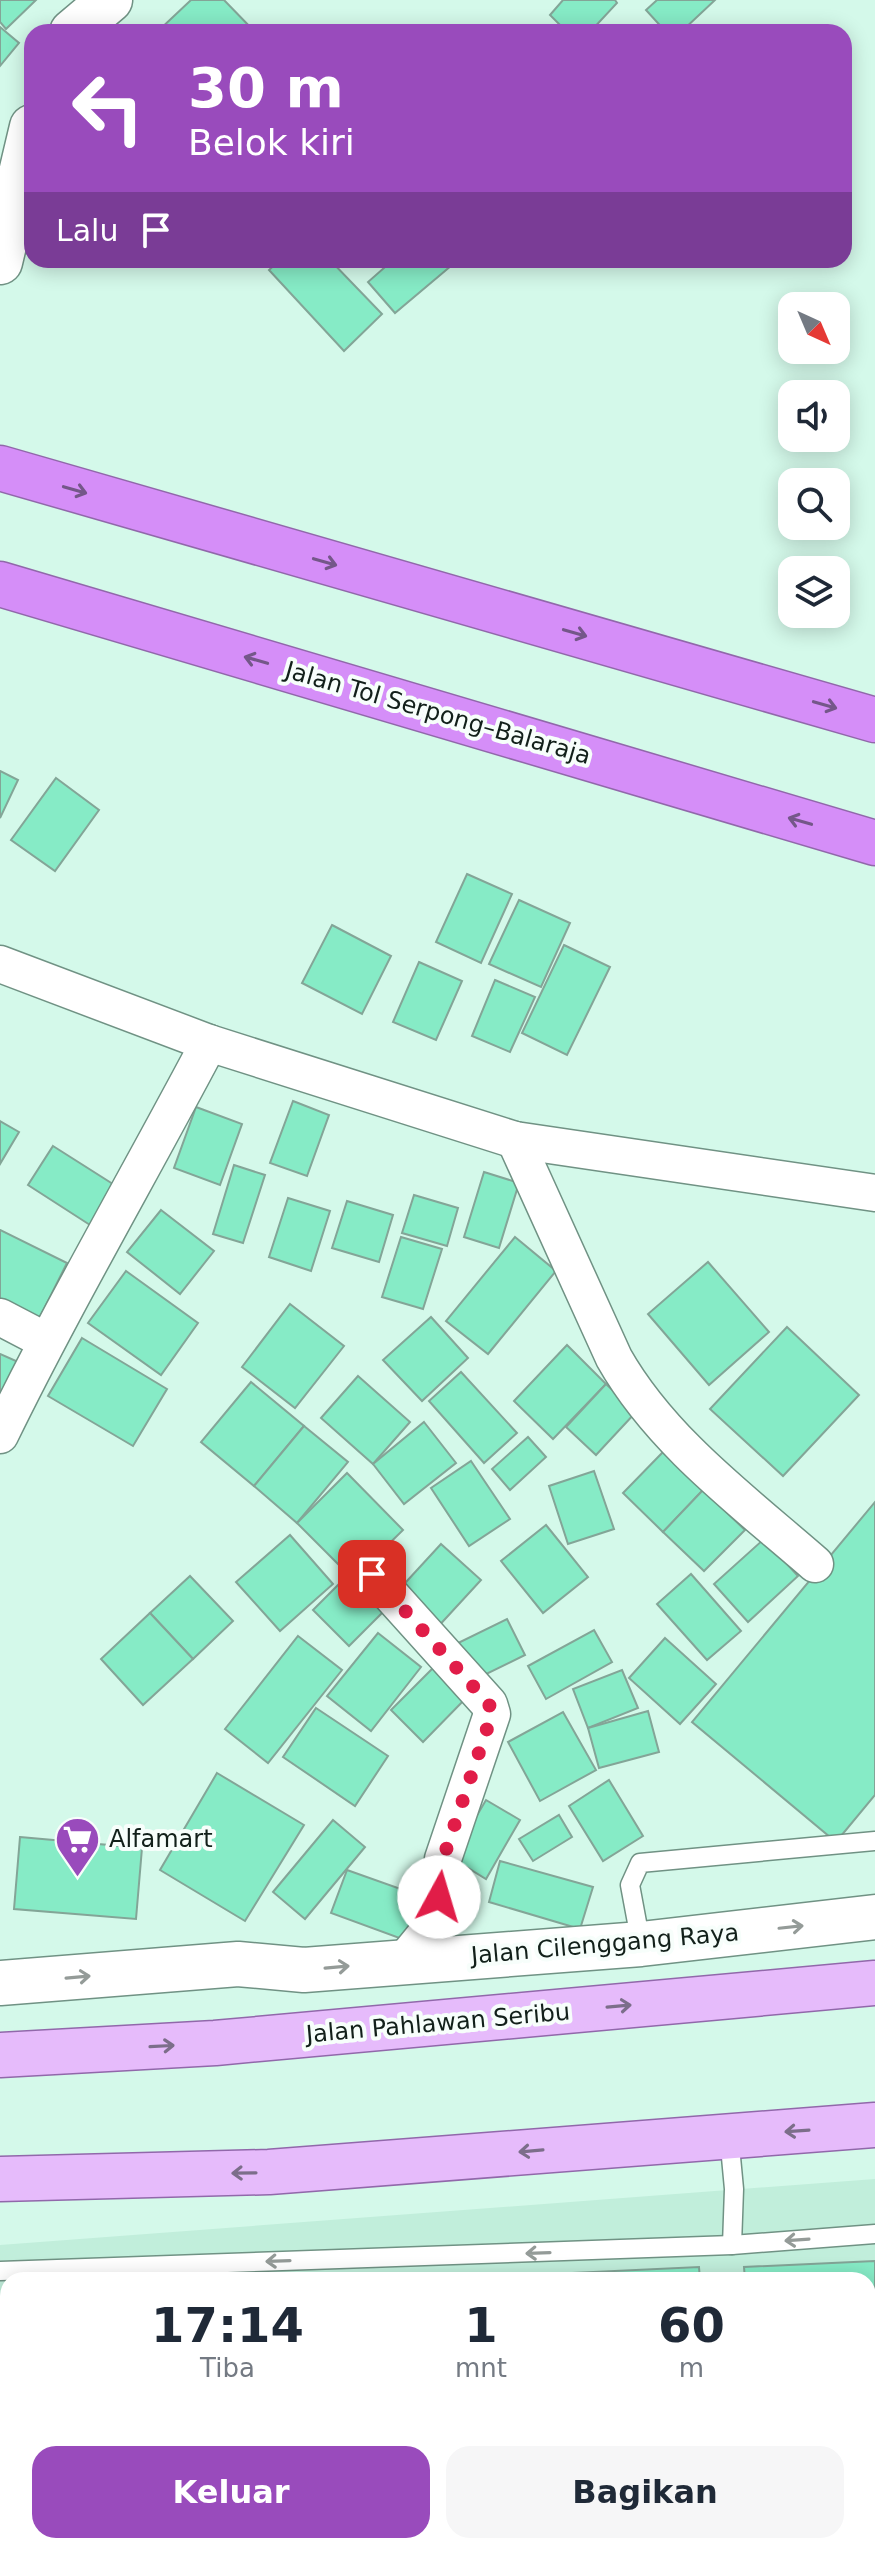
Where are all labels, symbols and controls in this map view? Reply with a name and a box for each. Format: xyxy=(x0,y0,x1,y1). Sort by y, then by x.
text: 30 m xyxy=(188,55,344,120)
icon: left xyxy=(56,56,160,160)
text: Belok kiri xyxy=(188,122,355,163)
icon: arrive xyxy=(134,208,178,252)
text: Lalu xyxy=(56,213,118,248)
north arrow xyxy=(778,292,850,364)
map controls xyxy=(778,292,850,628)
button: sound xyxy=(778,380,850,452)
button: search xyxy=(778,468,850,540)
one-way arrow xyxy=(62,484,87,498)
one-way arrow xyxy=(311,555,337,570)
button: layers xyxy=(778,556,850,628)
one-way arrow xyxy=(561,627,587,642)
one-way arrow xyxy=(243,652,269,667)
street label: Jalan Tol Serpong–Balaraja xyxy=(280,655,594,770)
one-way arrow xyxy=(811,699,837,714)
one-way arrow xyxy=(788,813,814,828)
pin xyxy=(338,1540,406,1608)
icon: arrive xyxy=(350,1552,394,1596)
supermarket icon: Alfamart xyxy=(54,1815,102,1878)
place label: Alfamart xyxy=(109,1825,213,1853)
position arrow xyxy=(397,1855,481,1939)
street label: Jalan Cilenggang Raya xyxy=(468,1918,740,1970)
one-way arrow xyxy=(777,1919,804,1934)
one-way arrow xyxy=(323,1960,350,1975)
one-way arrow xyxy=(64,1969,91,1984)
street label: Jalan Pahlawan Seribu xyxy=(303,1998,571,2049)
one-way arrow xyxy=(605,1998,632,2013)
one-way arrow xyxy=(148,2038,175,2053)
one-way arrow xyxy=(784,2124,811,2139)
one-way arrow xyxy=(518,2144,545,2159)
one-way arrow xyxy=(231,2165,258,2180)
one-way arrow xyxy=(784,2233,811,2248)
one-way arrow xyxy=(525,2245,552,2260)
one-way arrow xyxy=(265,2254,292,2269)
text: 17:14 xyxy=(151,2297,304,2353)
text: 1 xyxy=(464,2297,498,2353)
text: 60 xyxy=(658,2297,725,2353)
text: Tiba xyxy=(200,2353,255,2383)
text: mnt xyxy=(455,2353,507,2383)
text: m xyxy=(679,2353,704,2383)
button: Keluar xyxy=(32,2446,430,2538)
button: Bagikan xyxy=(446,2446,844,2538)

